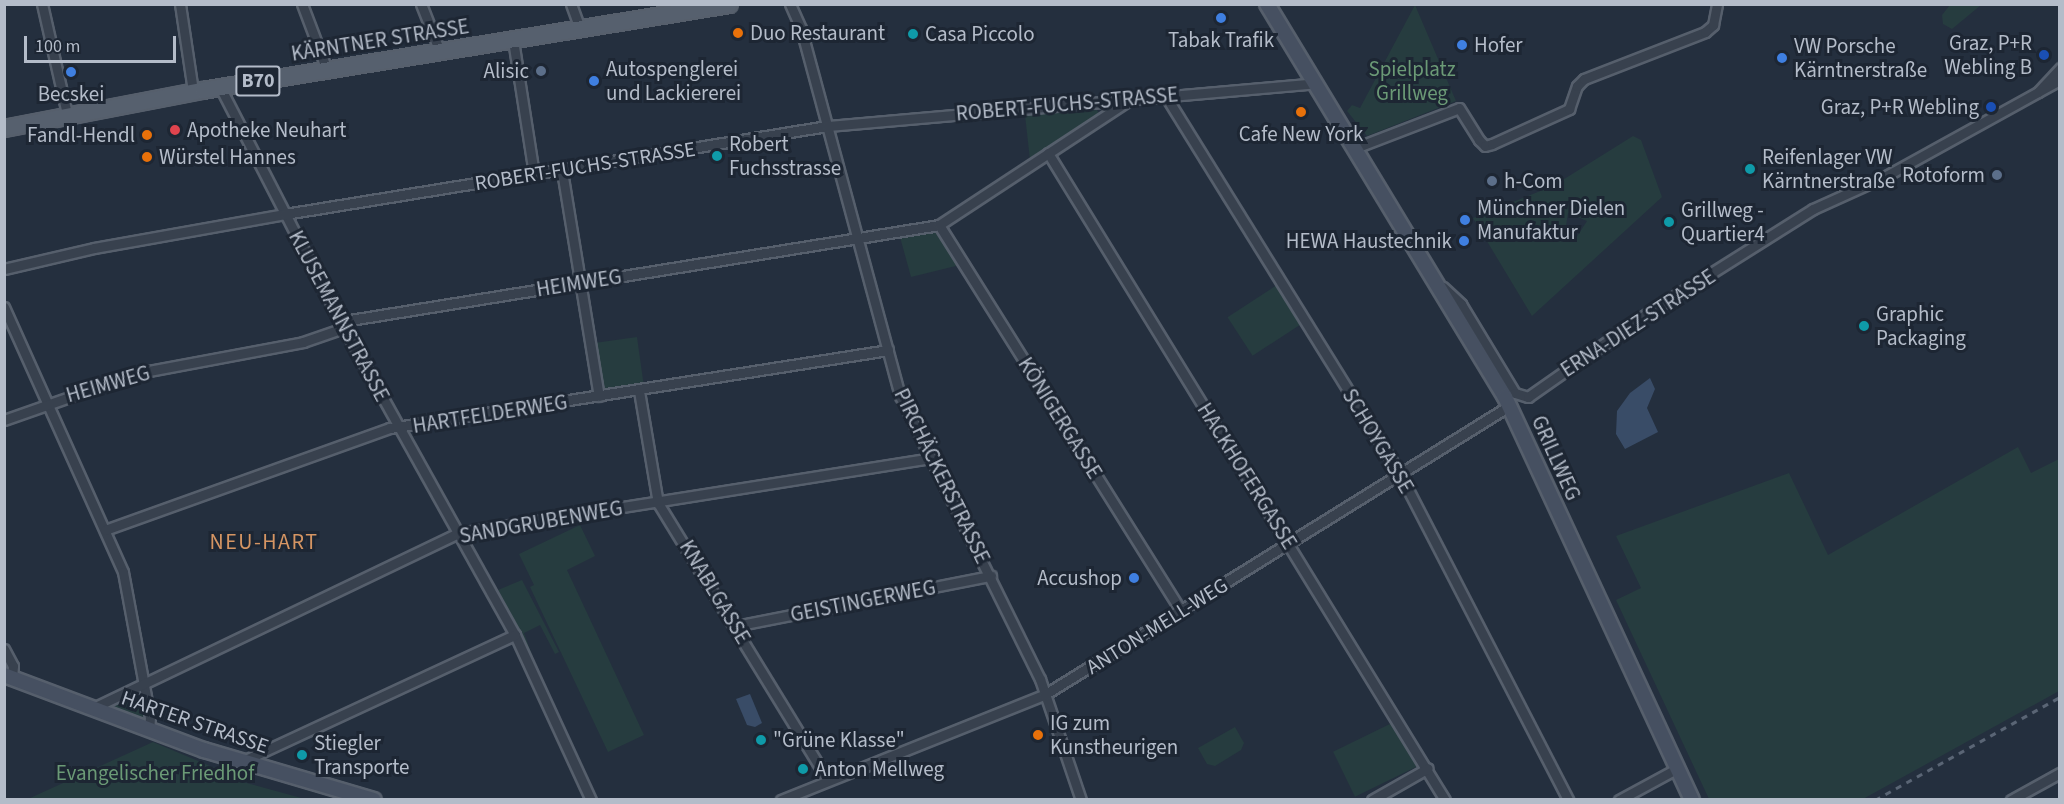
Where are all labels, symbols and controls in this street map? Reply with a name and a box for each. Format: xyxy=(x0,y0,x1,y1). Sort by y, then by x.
marker: Tabak Trafik xyxy=(1214,11,1228,25)
street label: KÄRNTNER STRASSE xyxy=(289,14,471,66)
place label: Duo Restaurant xyxy=(750,20,885,46)
place label: Casa Piccolo xyxy=(925,21,1035,47)
scale bar xyxy=(27,24,178,62)
marker: Duo Restaurant xyxy=(731,26,745,40)
marker: Casa Piccolo xyxy=(906,27,920,41)
place label: Tabak Trafik xyxy=(1168,27,1274,53)
place label: Graz, P+R Webling B xyxy=(1944,30,2032,80)
place label: Hofer xyxy=(1474,32,1523,58)
place label: VW Porsche Kärntnerstraße xyxy=(1794,33,1927,83)
text: 100 m xyxy=(35,34,80,59)
marker: Hofer xyxy=(1455,38,1469,52)
marker: Graz, P+R Webling B xyxy=(2037,48,2051,62)
marker: VW Porsche Kärntnerstraße xyxy=(1775,51,1789,65)
place label: Autospenglerei und Lackiererei xyxy=(606,56,741,106)
park label: Spielplatz Grillweg xyxy=(1368,56,1456,106)
place label: Alisic xyxy=(484,58,529,84)
road number: B70 xyxy=(234,64,282,98)
marker: Alisic xyxy=(534,64,548,78)
marker: Becskei xyxy=(64,65,78,79)
marker: Autospenglerei und Lackiererei xyxy=(587,74,601,88)
place label: Becskei xyxy=(38,81,104,107)
street label: ROBERT-FUCHS-STRASSE xyxy=(955,82,1179,126)
place label: Graz, P+R Webling xyxy=(1821,94,1979,120)
marker: Graz, P+R Webling xyxy=(1984,100,1998,114)
marker: Cafe New York xyxy=(1294,105,1308,119)
place label: Apotheke Neuhart xyxy=(187,117,346,143)
place label: Cafe New York xyxy=(1239,121,1363,147)
place label: Fandl-Hendl xyxy=(27,122,135,148)
marker: Apotheke Neuhart xyxy=(168,123,182,137)
marker: Fandl-Hendl xyxy=(140,128,154,142)
place label: Robert Fuchsstrasse xyxy=(729,131,841,181)
street label: ROBERT-FUCHS-STRASSE xyxy=(473,136,697,196)
place label: Würstel Hannes xyxy=(159,144,296,170)
place label: Reifenlager VW Kärntnerstraße xyxy=(1762,144,1895,194)
marker: Robert Fuchsstrasse xyxy=(710,149,724,163)
marker: Würstel Hannes xyxy=(140,150,154,164)
marker: Reifenlager VW Kärntnerstraße xyxy=(1743,162,1757,176)
place label: Rotoform xyxy=(1902,162,1985,188)
place label: h-Com xyxy=(1504,168,1563,194)
marker: Rotoform xyxy=(1990,168,2004,182)
marker: h-Com xyxy=(1485,174,1499,188)
place label: Münchner Dielen Manufaktur xyxy=(1477,195,1625,245)
place label: Grillweg - Quartier4 xyxy=(1681,197,1765,247)
marker: Münchner Dielen Manufaktur xyxy=(1458,213,1472,227)
marker: Grillweg - Quartier4 xyxy=(1662,215,1676,229)
street label: KLUSEMANNSTRASSE xyxy=(283,226,395,406)
place label: HEWA Haustechnik xyxy=(1286,228,1452,254)
marker: HEWA Haustechnik xyxy=(1457,234,1471,248)
street label: HEIMWEG xyxy=(535,264,623,302)
street label: ERNA-DIEZ-STRASSE xyxy=(1556,264,1720,382)
place label: Graphic Packaging xyxy=(1876,301,1966,351)
marker: Graphic Packaging xyxy=(1857,319,1871,333)
street label: KÖNIGERGASSE xyxy=(1013,353,1107,483)
street label: HEIMWEG xyxy=(63,360,153,408)
street label: PIRCHÄCKERSTRASSE xyxy=(889,384,995,568)
street label: SCHOYGASSE xyxy=(1337,384,1419,498)
street label: HARTFELDERWEG xyxy=(411,389,569,439)
street label: HACKHOFERGASSE xyxy=(1192,398,1302,554)
street label: GRILLWEG xyxy=(1526,412,1586,504)
street label: SANDGRUBENWEG xyxy=(458,495,624,549)
district label: NEU-HART xyxy=(209,530,319,556)
street label: KNABLGASSE xyxy=(674,536,756,648)
place label: Accushop xyxy=(1037,565,1122,591)
marker: Accushop xyxy=(1127,571,1141,585)
street label: ANTON-MELL-WEG xyxy=(1082,572,1232,680)
street label: GEISTINGERWEG xyxy=(788,575,938,627)
street label: HARTER STRASSE xyxy=(118,685,272,759)
place label: IG zum Kunstheurigen xyxy=(1050,710,1178,760)
place label: "Grüne Klasse" xyxy=(773,727,905,753)
marker: IG zum Kunstheurigen xyxy=(1031,728,1045,742)
place label: Stiegler Transporte xyxy=(314,730,409,780)
marker: "Grüne Klasse" xyxy=(754,733,768,747)
marker: Stiegler Transporte xyxy=(295,748,309,762)
place label: Anton Mellweg xyxy=(815,756,944,782)
park label: Evangelischer Friedhof xyxy=(56,760,254,786)
marker: Anton Mellweg xyxy=(796,762,810,776)

